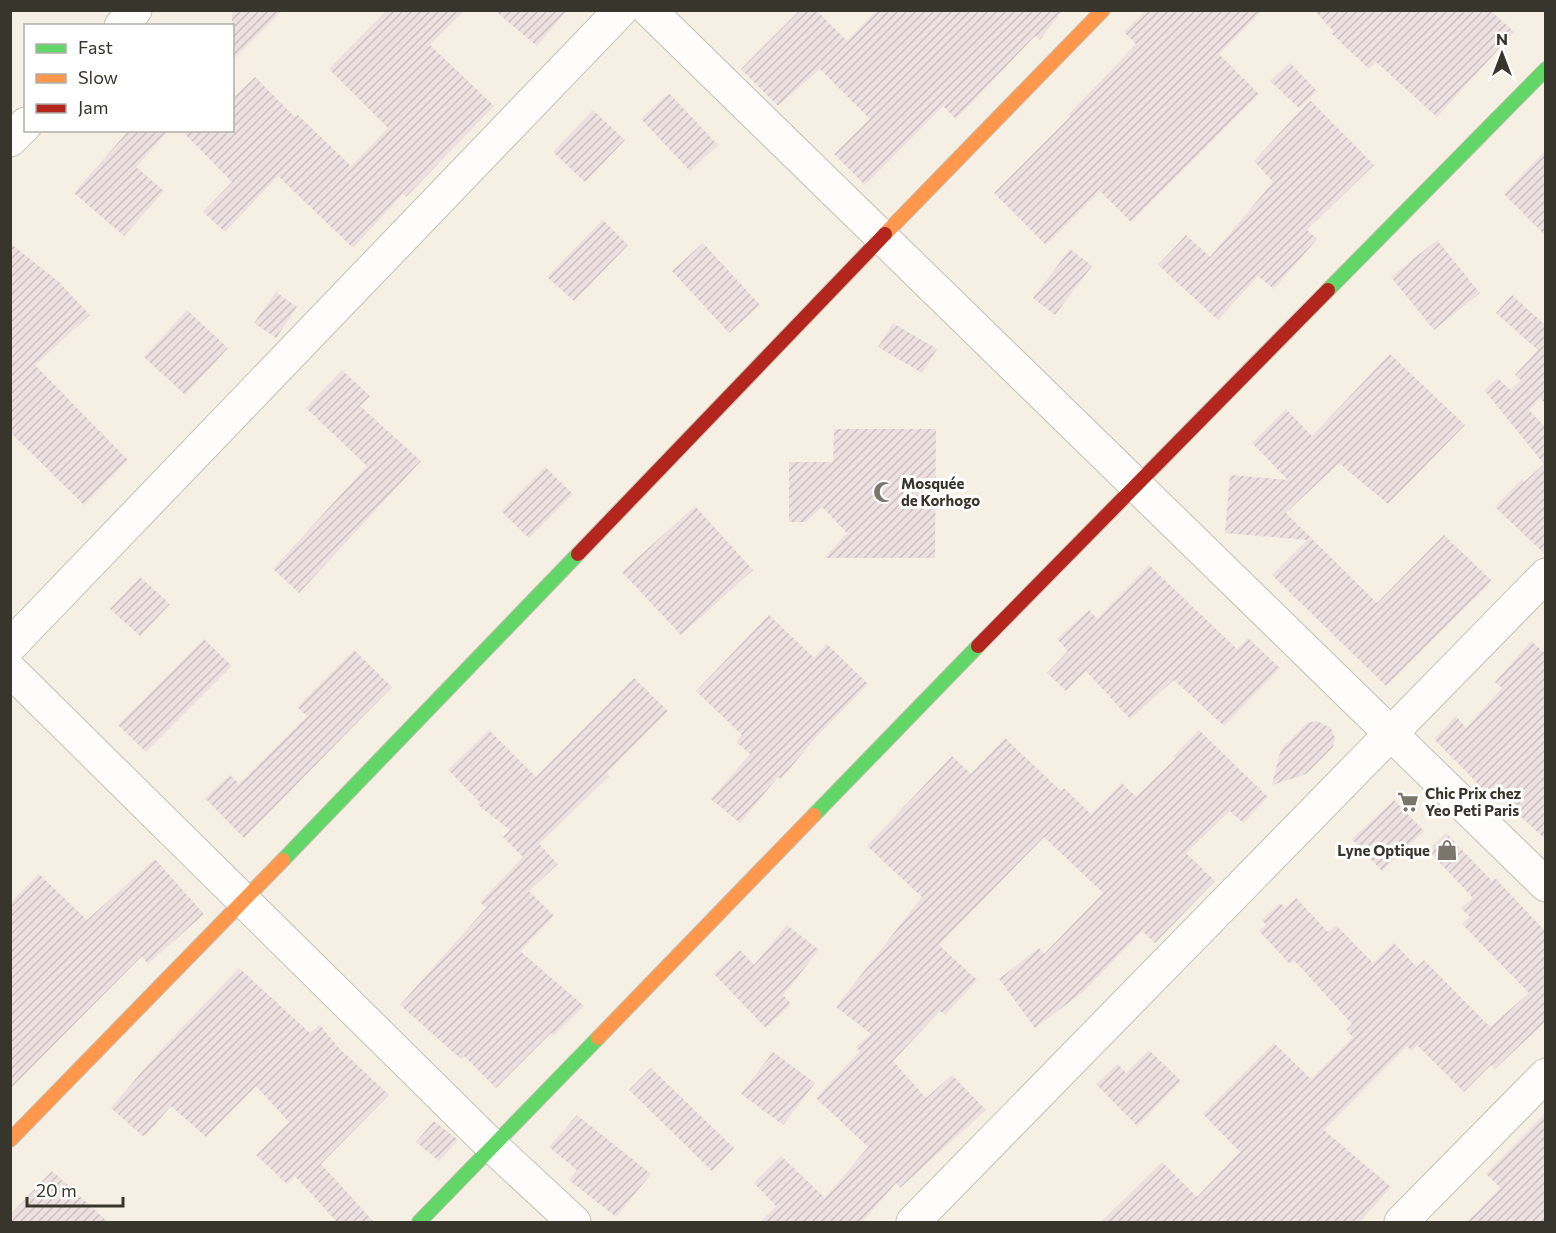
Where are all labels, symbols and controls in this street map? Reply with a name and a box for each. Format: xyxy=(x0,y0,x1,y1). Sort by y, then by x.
legend xyxy=(24,24,234,132)
north arrow xyxy=(1472,24,1532,84)
text: N xyxy=(1496,29,1508,48)
text: Fast xyxy=(78,36,113,58)
text: Slow xyxy=(78,66,118,88)
text: Jam xyxy=(78,96,108,118)
place label: Mosquée de Korhogo xyxy=(901,474,980,509)
mosque icon: Mosquée de Korhogo xyxy=(872,480,896,504)
place label: Chic Prix chez Yeo Peti Paris xyxy=(1425,784,1522,819)
supermarket icon: Chic Prix chez Yeo Peti Paris xyxy=(1396,790,1420,814)
shop icon: Lyne Optique xyxy=(1435,838,1459,862)
place label: Lyne Optique xyxy=(1337,841,1430,859)
scale bar xyxy=(27,1170,123,1208)
text: 20 m xyxy=(36,1179,77,1201)

